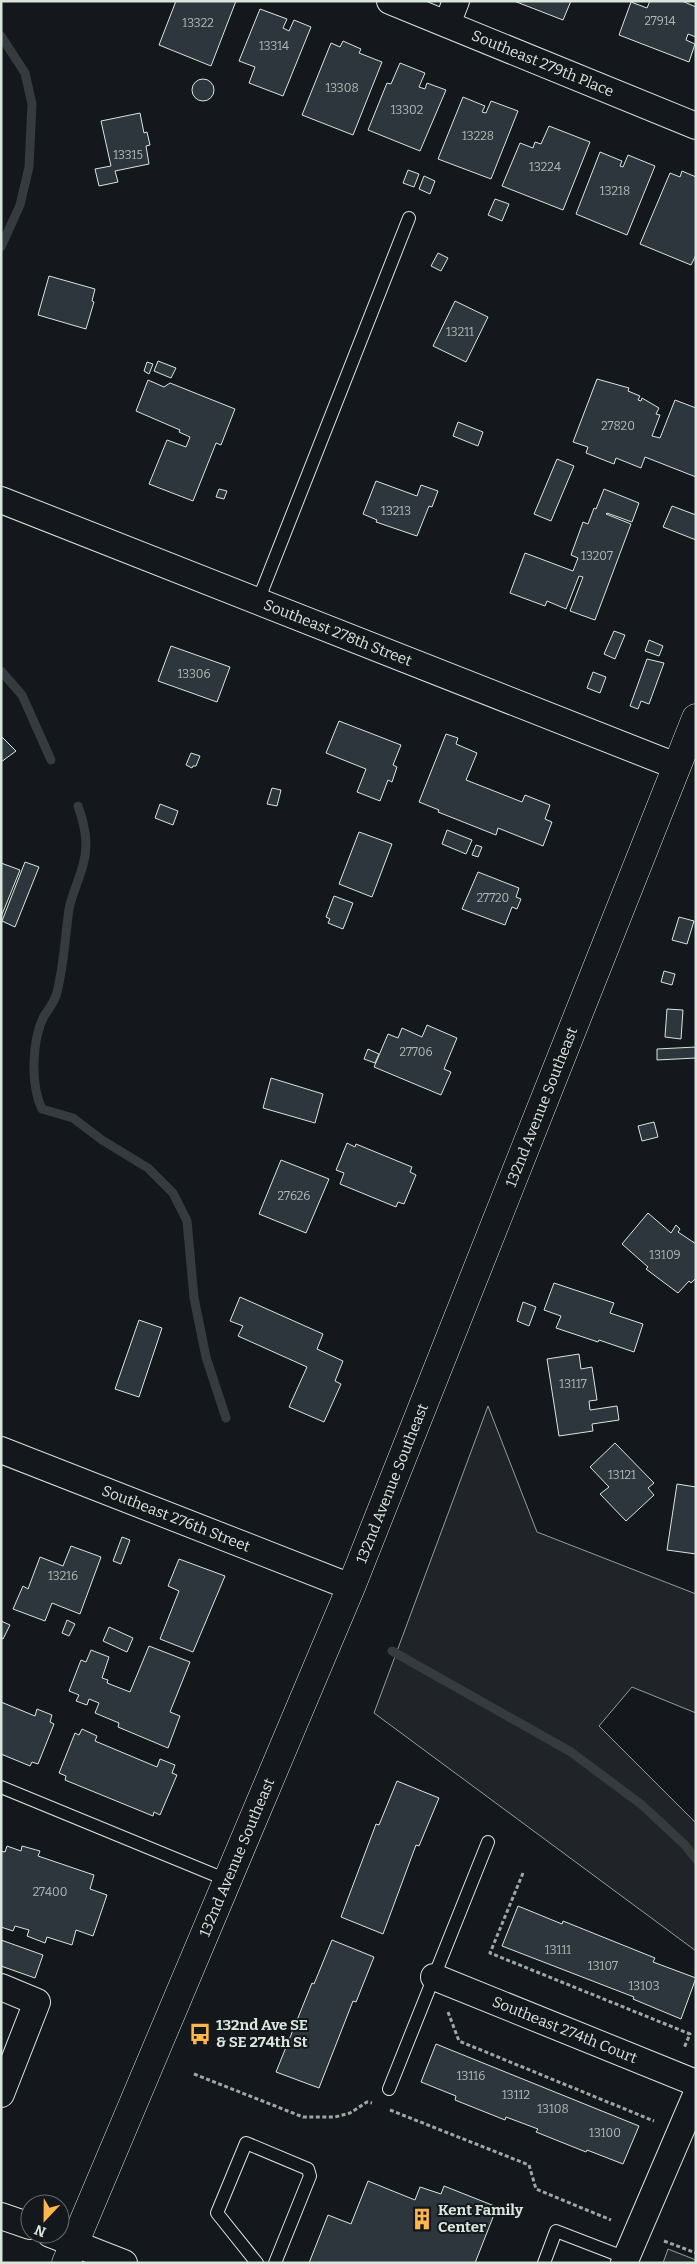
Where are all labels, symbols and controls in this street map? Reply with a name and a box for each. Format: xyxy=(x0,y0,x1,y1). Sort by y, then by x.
house number: 27914 xyxy=(644,14,676,28)
house number: 13322 xyxy=(182,16,214,30)
street label: Southeast 279th Place xyxy=(469,26,616,100)
house number: 13314 xyxy=(259,39,289,53)
house number: 13308 xyxy=(325,81,359,95)
house number: 13302 xyxy=(391,103,423,117)
house number: 13228 xyxy=(462,129,494,143)
house number: 13315 xyxy=(113,148,143,162)
house number: 13224 xyxy=(529,160,561,174)
house number: 13218 xyxy=(600,184,630,198)
house number: 13211 xyxy=(446,325,474,339)
house number: 27820 xyxy=(601,419,635,433)
house number: 13213 xyxy=(381,504,411,518)
house number: 13207 xyxy=(581,549,613,563)
street label: Southeast 278th Street xyxy=(261,595,415,670)
house number: 13306 xyxy=(177,667,211,681)
house number: 27720 xyxy=(477,891,509,905)
street label: 132nd Avenue Southeast xyxy=(502,1024,582,1190)
house number: 27706 xyxy=(399,1045,433,1059)
house number: 27626 xyxy=(278,1189,310,1203)
house number: 13109 xyxy=(649,1248,681,1262)
house number: 13117 xyxy=(559,1377,587,1391)
street label: 132nd Avenue Southeast xyxy=(352,1400,432,1566)
house number: 13121 xyxy=(608,1468,636,1482)
street label: Southeast 276th Street xyxy=(99,1481,253,1556)
house number: 13216 xyxy=(48,1569,78,1583)
street label: 132nd Avenue Southeast xyxy=(196,1775,279,1940)
house number: 27400 xyxy=(33,1885,67,1899)
house number: 13111 xyxy=(545,1943,571,1957)
house number: 13107 xyxy=(588,1959,618,1973)
house number: 13103 xyxy=(628,1979,660,1993)
street label: Southeast 274th Court xyxy=(490,1993,640,2067)
place label: 132nd Ave SE & SE 274th St xyxy=(216,2016,308,2051)
bus stop icon: 132nd Ave SE & SE 274th St xyxy=(187,2021,213,2047)
house number: 13116 xyxy=(457,2069,485,2083)
house number: 13112 xyxy=(502,2088,530,2102)
house number: 13108 xyxy=(537,2102,569,2116)
house number: 13100 xyxy=(589,2126,621,2140)
north arrow xyxy=(20,2194,70,2244)
place label: Kent Family Center xyxy=(438,2201,524,2236)
building icon: Kent Family Center xyxy=(409,2206,435,2232)
text: N xyxy=(32,2221,49,2240)

